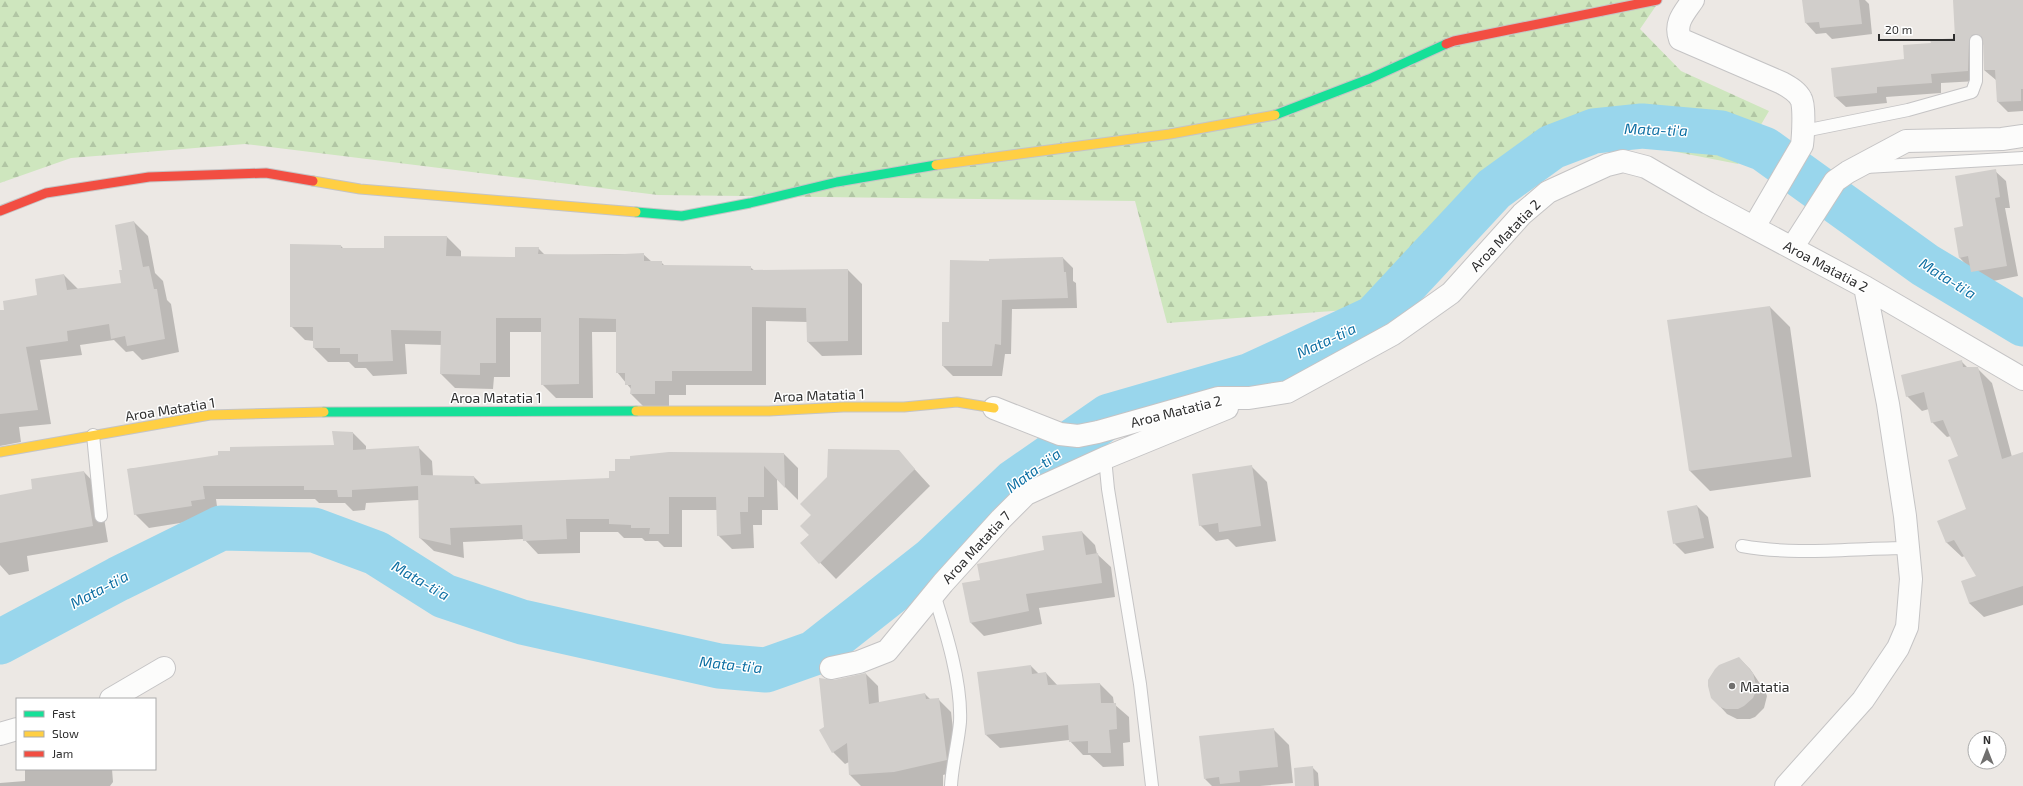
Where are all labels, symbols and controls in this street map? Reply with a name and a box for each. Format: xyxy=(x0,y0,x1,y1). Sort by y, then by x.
scale bar xyxy=(1879,16,1954,42)
text: 20 m xyxy=(1885,22,1912,36)
water label: Mata-ti'a xyxy=(1624,119,1688,139)
street label: Aroa Matatia 2 xyxy=(1466,195,1544,274)
street label: Aroa Matatia 2 xyxy=(1781,237,1871,295)
water label: Mata-ti'a xyxy=(1916,254,1980,302)
water label: Mata-ti'a xyxy=(1293,318,1359,362)
street label: Aroa Matatia 1 xyxy=(773,385,865,405)
street label: Aroa Matatia 1 xyxy=(450,389,542,406)
street label: Aroa Matatia 2 xyxy=(1129,391,1223,431)
street label: Aroa Matatia 1 xyxy=(124,393,216,425)
water label: Mata-ti'a xyxy=(1002,444,1064,496)
street label: Aroa Matatia 7 xyxy=(938,507,1014,587)
water label: Mata-ti'a xyxy=(389,556,453,604)
water label: Mata-ti'a xyxy=(67,566,131,612)
water label: Mata-ti'a xyxy=(699,652,763,676)
place label: Matatia xyxy=(1740,678,1789,695)
marker: Matatia xyxy=(1727,681,1737,691)
legend xyxy=(16,698,156,770)
text: Fast xyxy=(52,706,76,720)
text: Slow xyxy=(52,726,79,740)
north arrow xyxy=(1967,730,2007,770)
text: N xyxy=(1983,733,1991,746)
text: Jam xyxy=(52,746,73,760)

